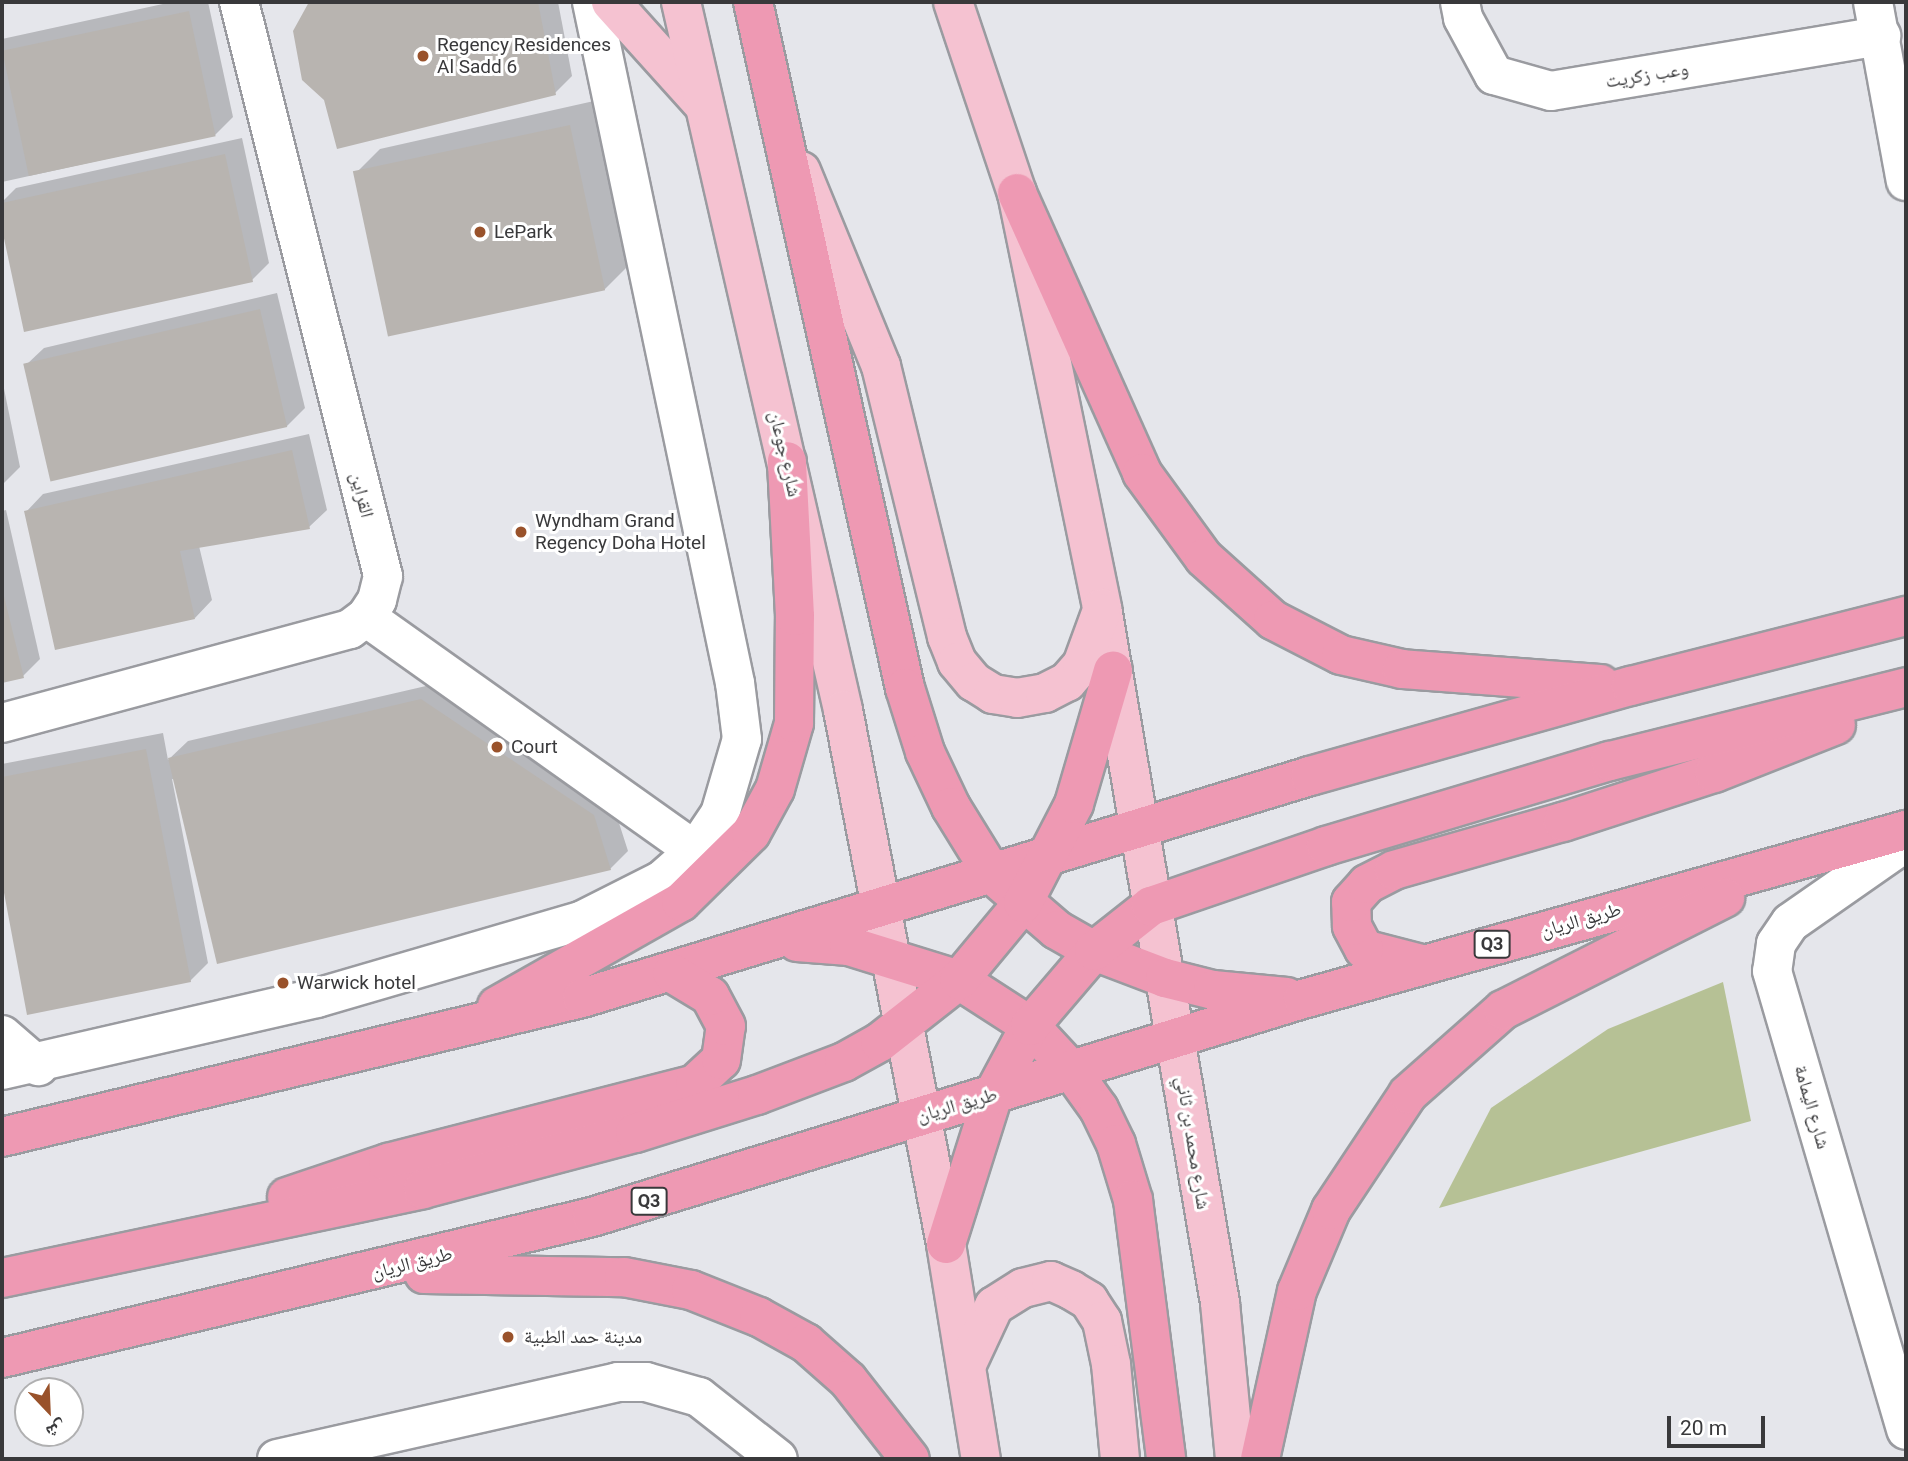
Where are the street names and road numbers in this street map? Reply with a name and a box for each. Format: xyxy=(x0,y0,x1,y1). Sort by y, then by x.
street label: وعب زكريت xyxy=(1604,57,1690,93)
street label: شارع جوعان xyxy=(764,409,806,499)
street label: القراين xyxy=(345,470,379,520)
street label: طريق الريان xyxy=(1538,898,1624,942)
road number: Q3 xyxy=(1473,930,1511,959)
street label: شارع اليمامة xyxy=(1789,1062,1835,1152)
street label: شارع محمد بن ثاني xyxy=(1171,1075,1215,1211)
street label: طريق الريان xyxy=(914,1083,1000,1127)
road number: Q3 xyxy=(630,1186,668,1216)
street label: طريق الريان xyxy=(369,1242,455,1284)

